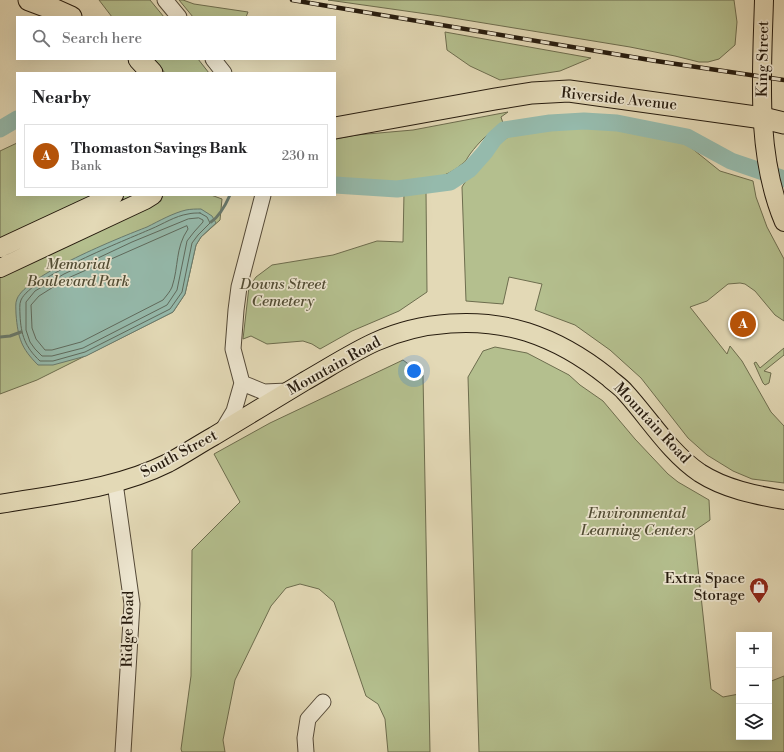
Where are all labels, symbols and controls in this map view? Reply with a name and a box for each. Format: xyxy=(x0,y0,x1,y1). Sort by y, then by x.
search box xyxy=(16,16,336,60)
street label: King Street xyxy=(753,20,773,97)
icon: search xyxy=(30,27,52,49)
text: Search here xyxy=(62,29,142,48)
street label: Riverside Avenue xyxy=(560,83,678,115)
text: Nearby xyxy=(32,87,91,109)
text: Thomaston Savings Bank xyxy=(71,139,247,158)
text: A xyxy=(41,148,51,164)
text: 230 m xyxy=(282,148,319,164)
text: Bank xyxy=(71,158,101,174)
park label: Memorial Boulevard Park xyxy=(26,255,129,291)
park label: Downs Street Cemetery xyxy=(239,275,327,311)
pin: A xyxy=(730,309,756,339)
street label: Mountain Road xyxy=(284,332,385,400)
your location xyxy=(404,361,424,381)
street label: Mountain Road xyxy=(610,378,695,468)
street label: South Street xyxy=(138,426,221,482)
park label: Environmental Learning Centers xyxy=(580,504,694,540)
place label: Extra Space Storage xyxy=(665,569,745,605)
shop icon: Extra Space Storage xyxy=(748,576,770,604)
street label: Ridge Road xyxy=(118,590,138,668)
map controls xyxy=(736,632,772,740)
button: + xyxy=(736,632,772,668)
button: − xyxy=(736,668,772,704)
button: layers xyxy=(736,704,772,740)

